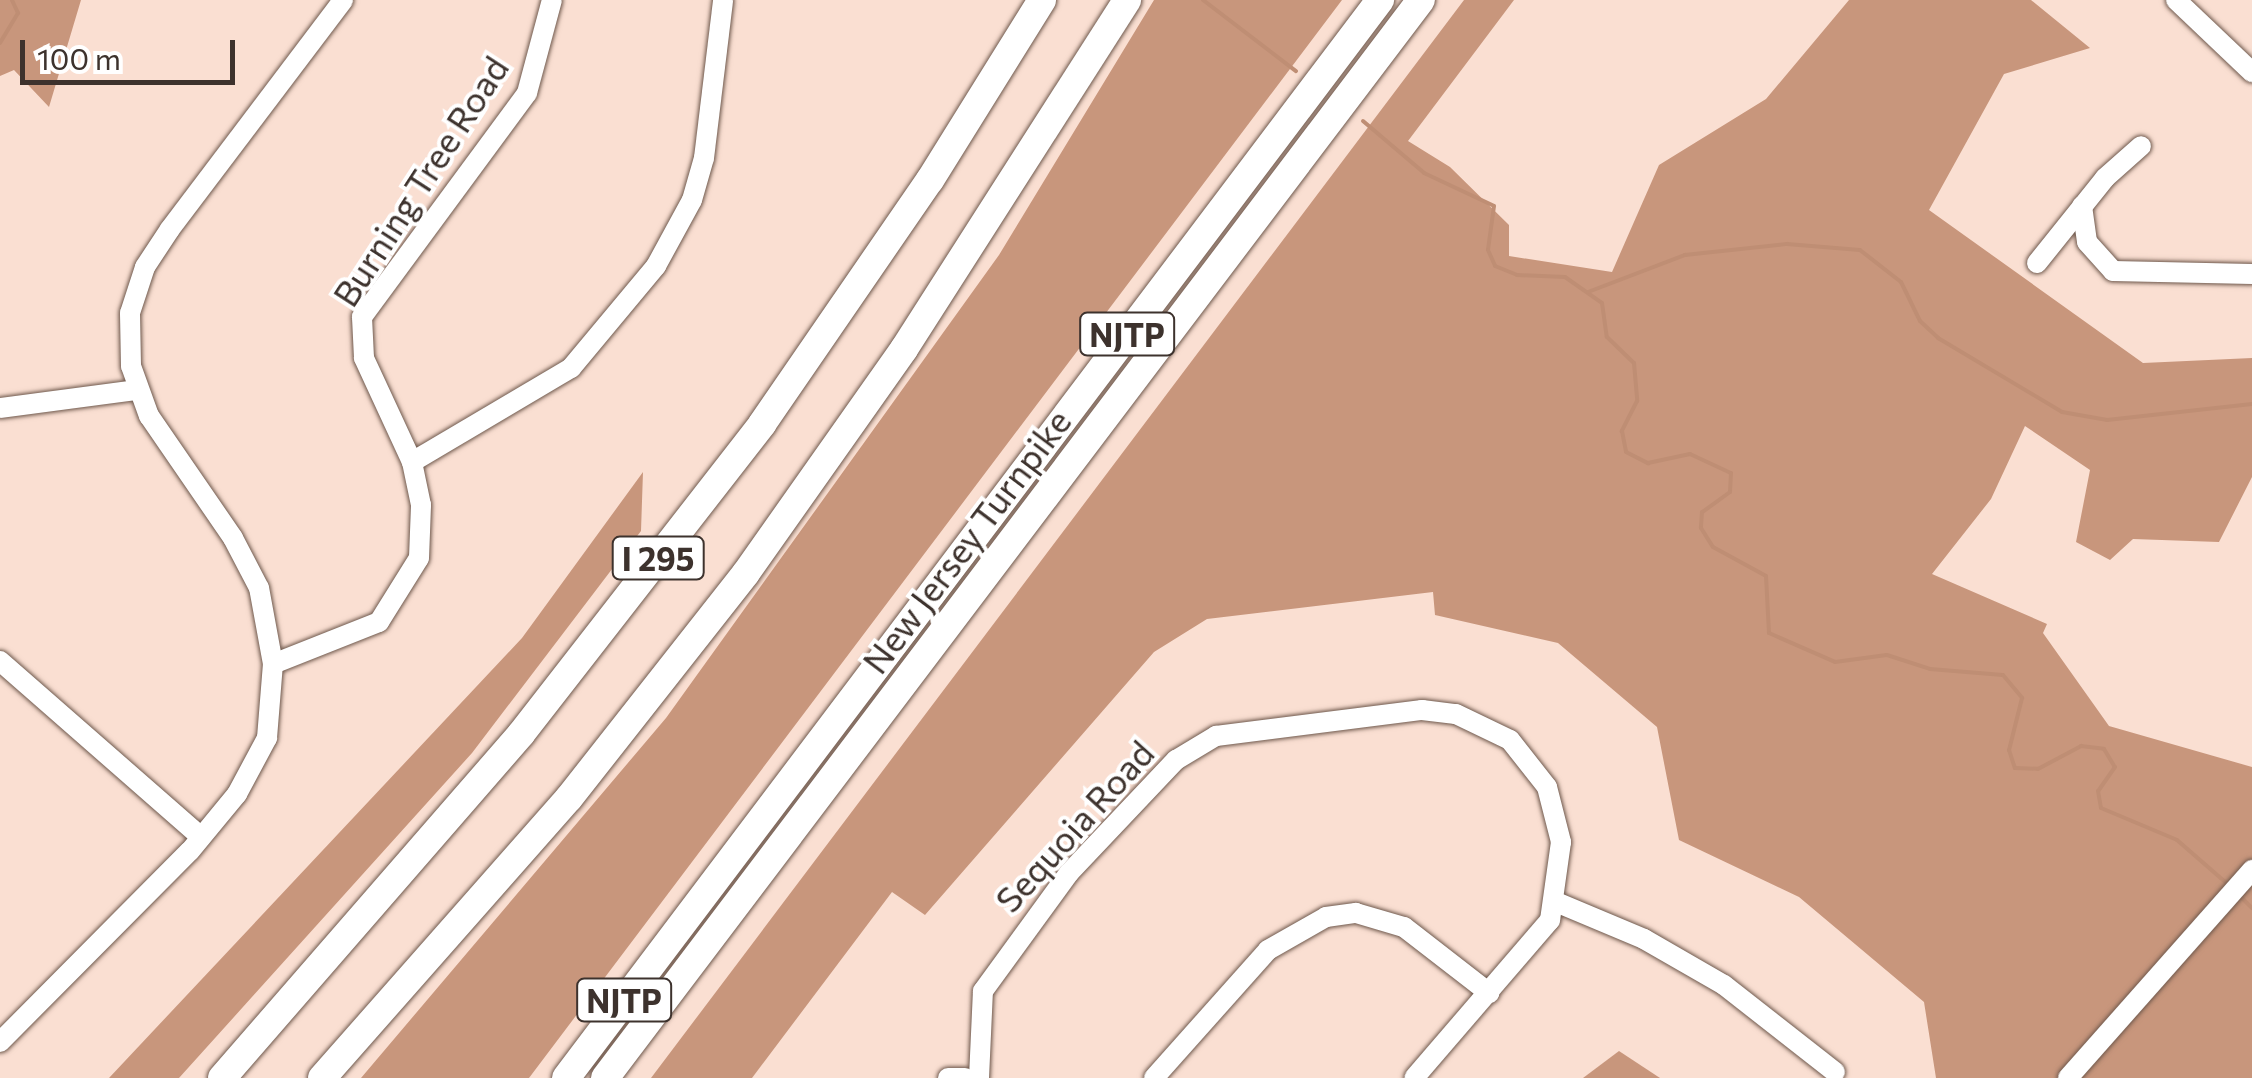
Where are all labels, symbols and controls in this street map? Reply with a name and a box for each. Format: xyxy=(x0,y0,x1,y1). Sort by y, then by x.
scale bar xyxy=(25,20,240,82)
text: 100 m xyxy=(37,39,121,76)
street label: Burning Tree Road xyxy=(324,48,516,314)
road number: NJTP xyxy=(1077,307,1177,361)
street label: New Jersey Turnpike xyxy=(853,401,1079,681)
road number: I 295 xyxy=(610,531,706,585)
street label: Sequoia Road xyxy=(986,732,1162,920)
road number: NJTP xyxy=(574,973,674,1027)

